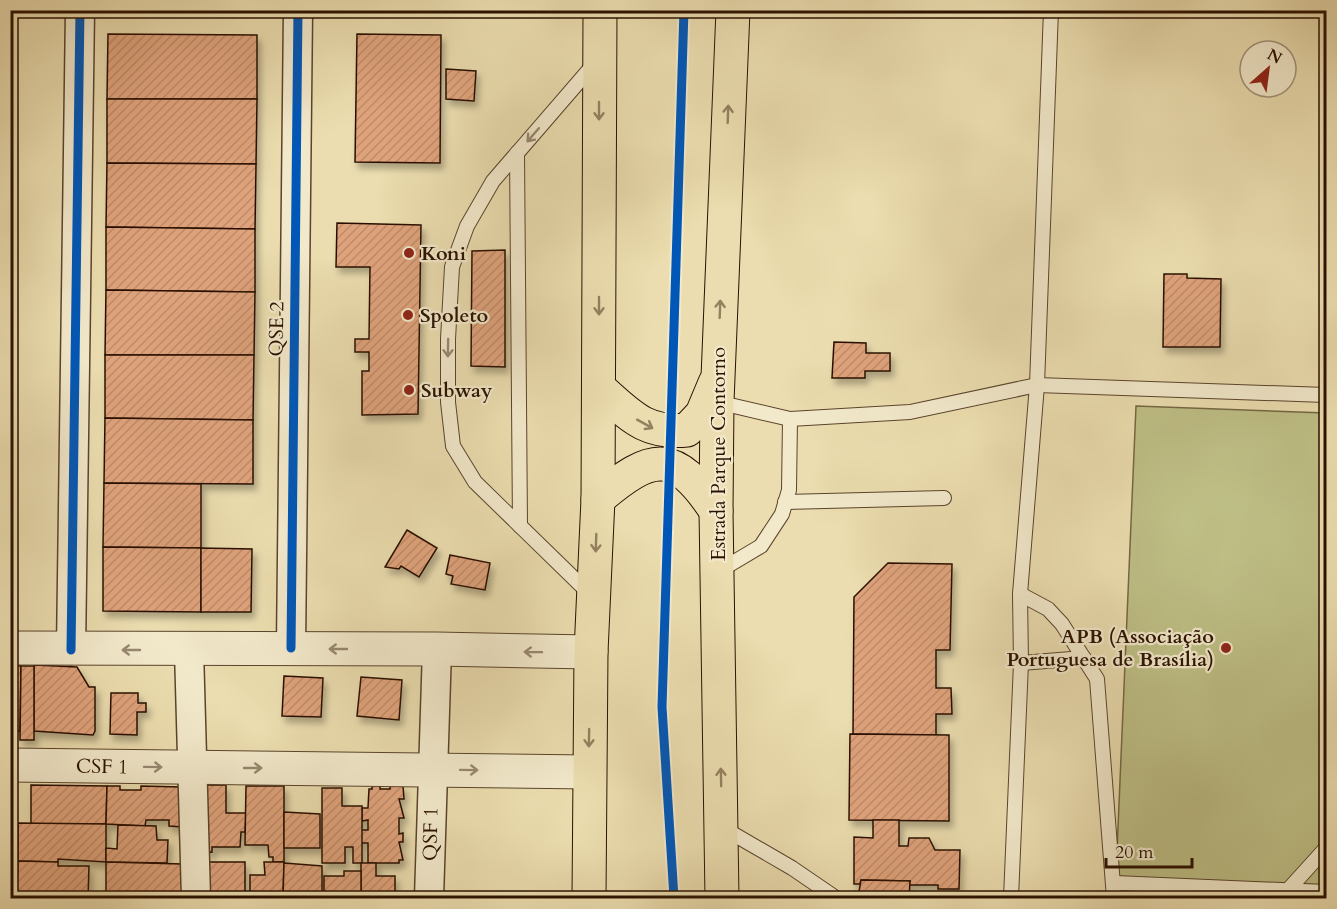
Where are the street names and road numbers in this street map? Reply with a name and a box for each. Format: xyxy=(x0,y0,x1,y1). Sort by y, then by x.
street label: QSE 2 xyxy=(263,301,290,357)
street label: Estrada Parque Contorno xyxy=(705,347,732,561)
street label: CSF 1 xyxy=(76,753,128,780)
street label: QSF 1 xyxy=(417,807,444,861)

